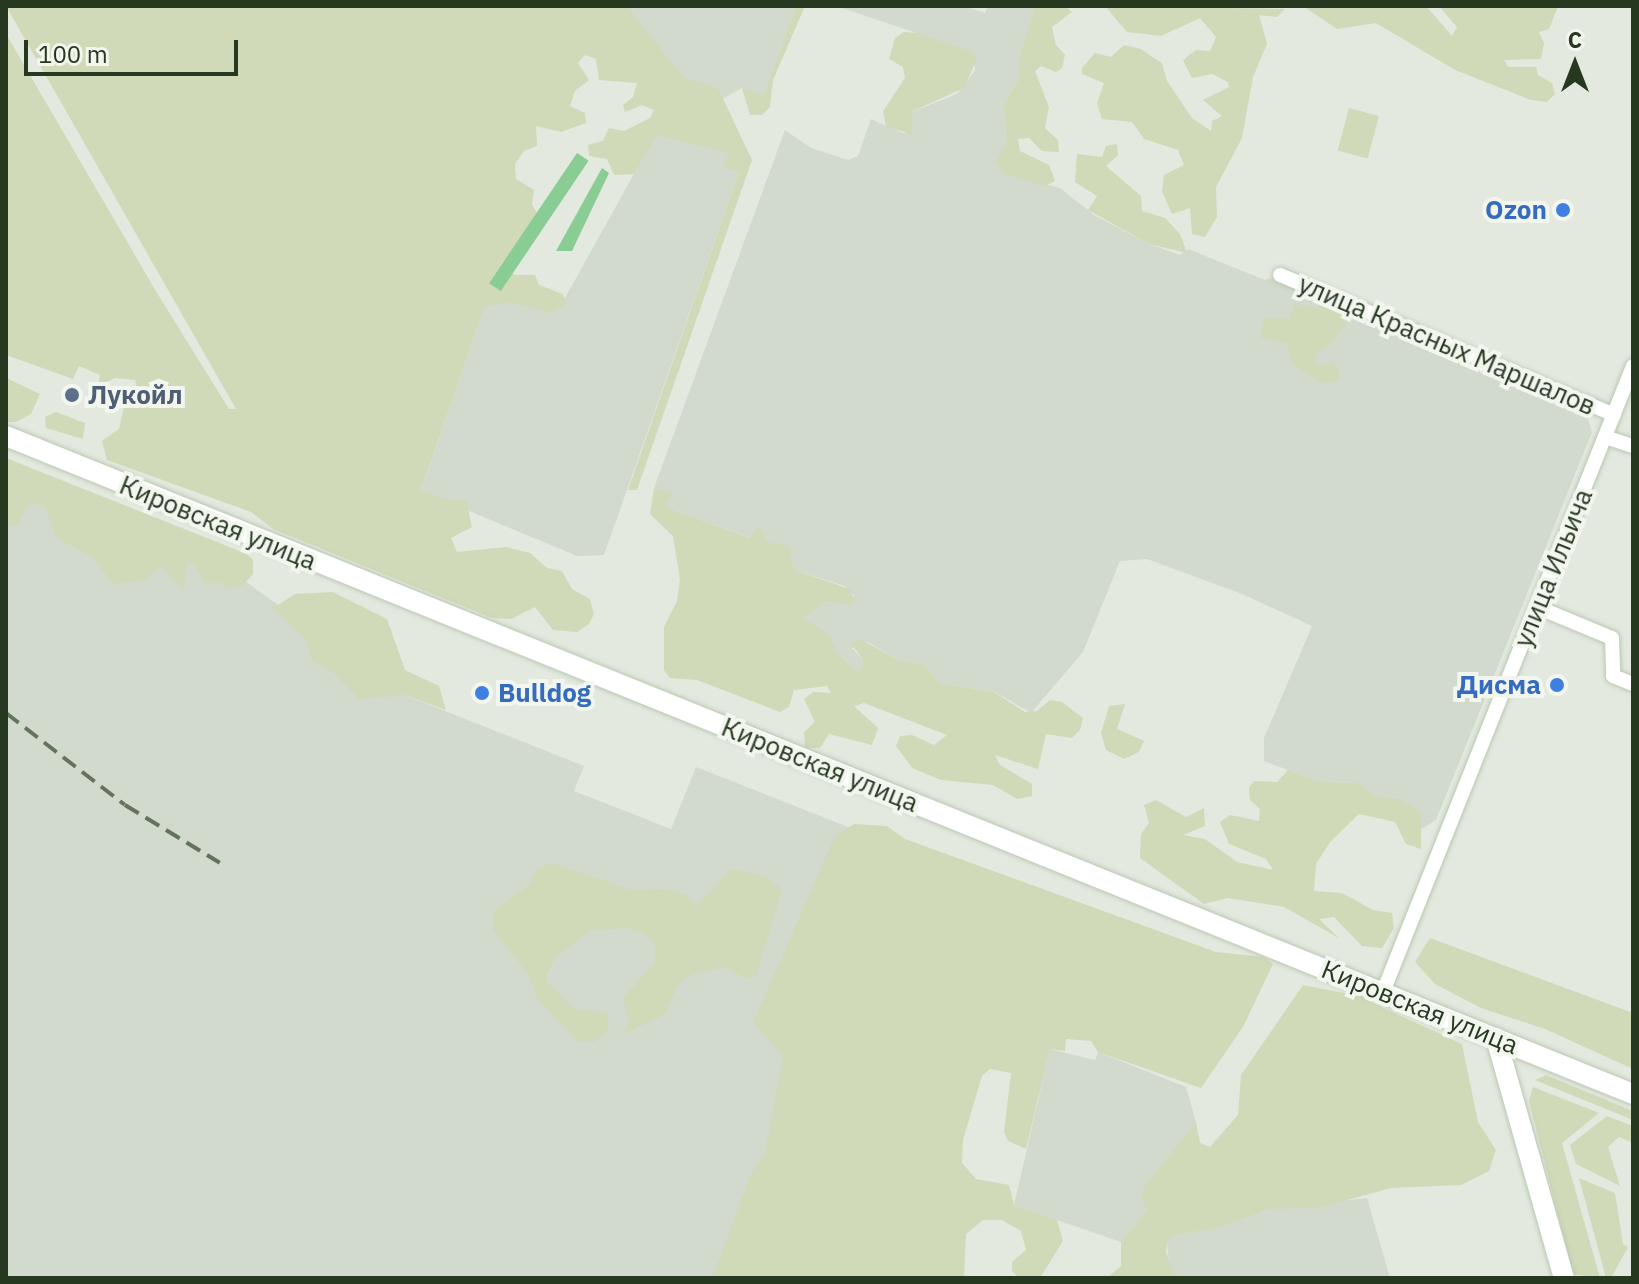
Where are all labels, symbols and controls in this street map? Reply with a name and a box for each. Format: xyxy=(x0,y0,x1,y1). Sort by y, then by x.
scale bar xyxy=(28,24,242,74)
north arrow xyxy=(1535,24,1615,104)
text: С xyxy=(1568,25,1582,54)
text: 100 m xyxy=(38,38,108,70)
place label: Ozon xyxy=(1485,194,1547,226)
marker: Ozon xyxy=(1554,201,1572,219)
street label: улица Красных Маршалов xyxy=(1294,268,1600,422)
place label: Лукойл xyxy=(88,379,183,411)
marker: Лукойл xyxy=(63,386,81,404)
street label: Кировская улица xyxy=(115,469,321,577)
street label: улица Ильича xyxy=(1507,484,1599,652)
place label: Дисма xyxy=(1457,669,1541,701)
marker: Дисма xyxy=(1548,676,1566,694)
place label: Bulldog xyxy=(498,677,591,709)
marker: Bulldog xyxy=(473,684,491,702)
street label: Кировская улица xyxy=(717,711,923,819)
street label: Кировская улица xyxy=(1317,953,1523,1061)

